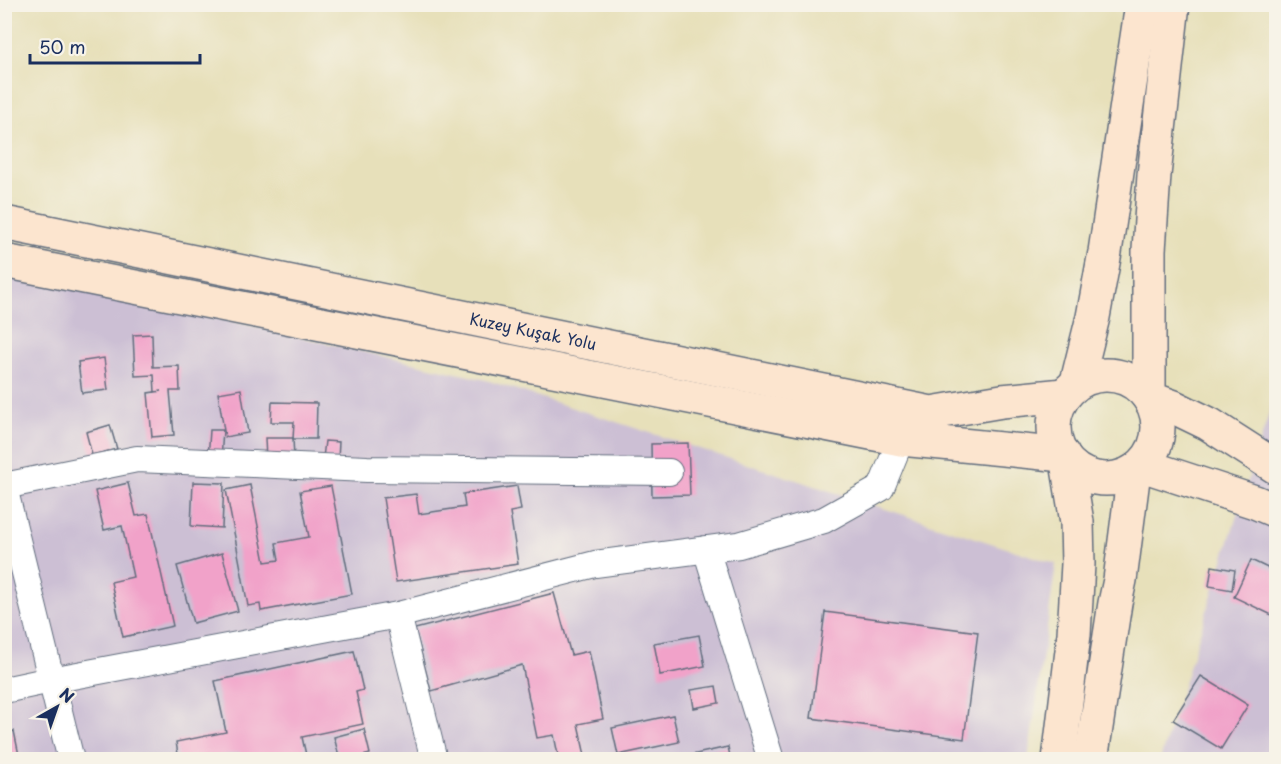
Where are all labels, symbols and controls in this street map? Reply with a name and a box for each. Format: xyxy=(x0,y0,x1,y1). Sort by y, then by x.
scale bar xyxy=(30,27,200,65)
text: 50 m xyxy=(39,33,86,60)
street label: Kuzey Kuşak Yolu xyxy=(468,306,599,355)
north arrow xyxy=(27,677,87,737)
text: N xyxy=(55,681,80,708)

